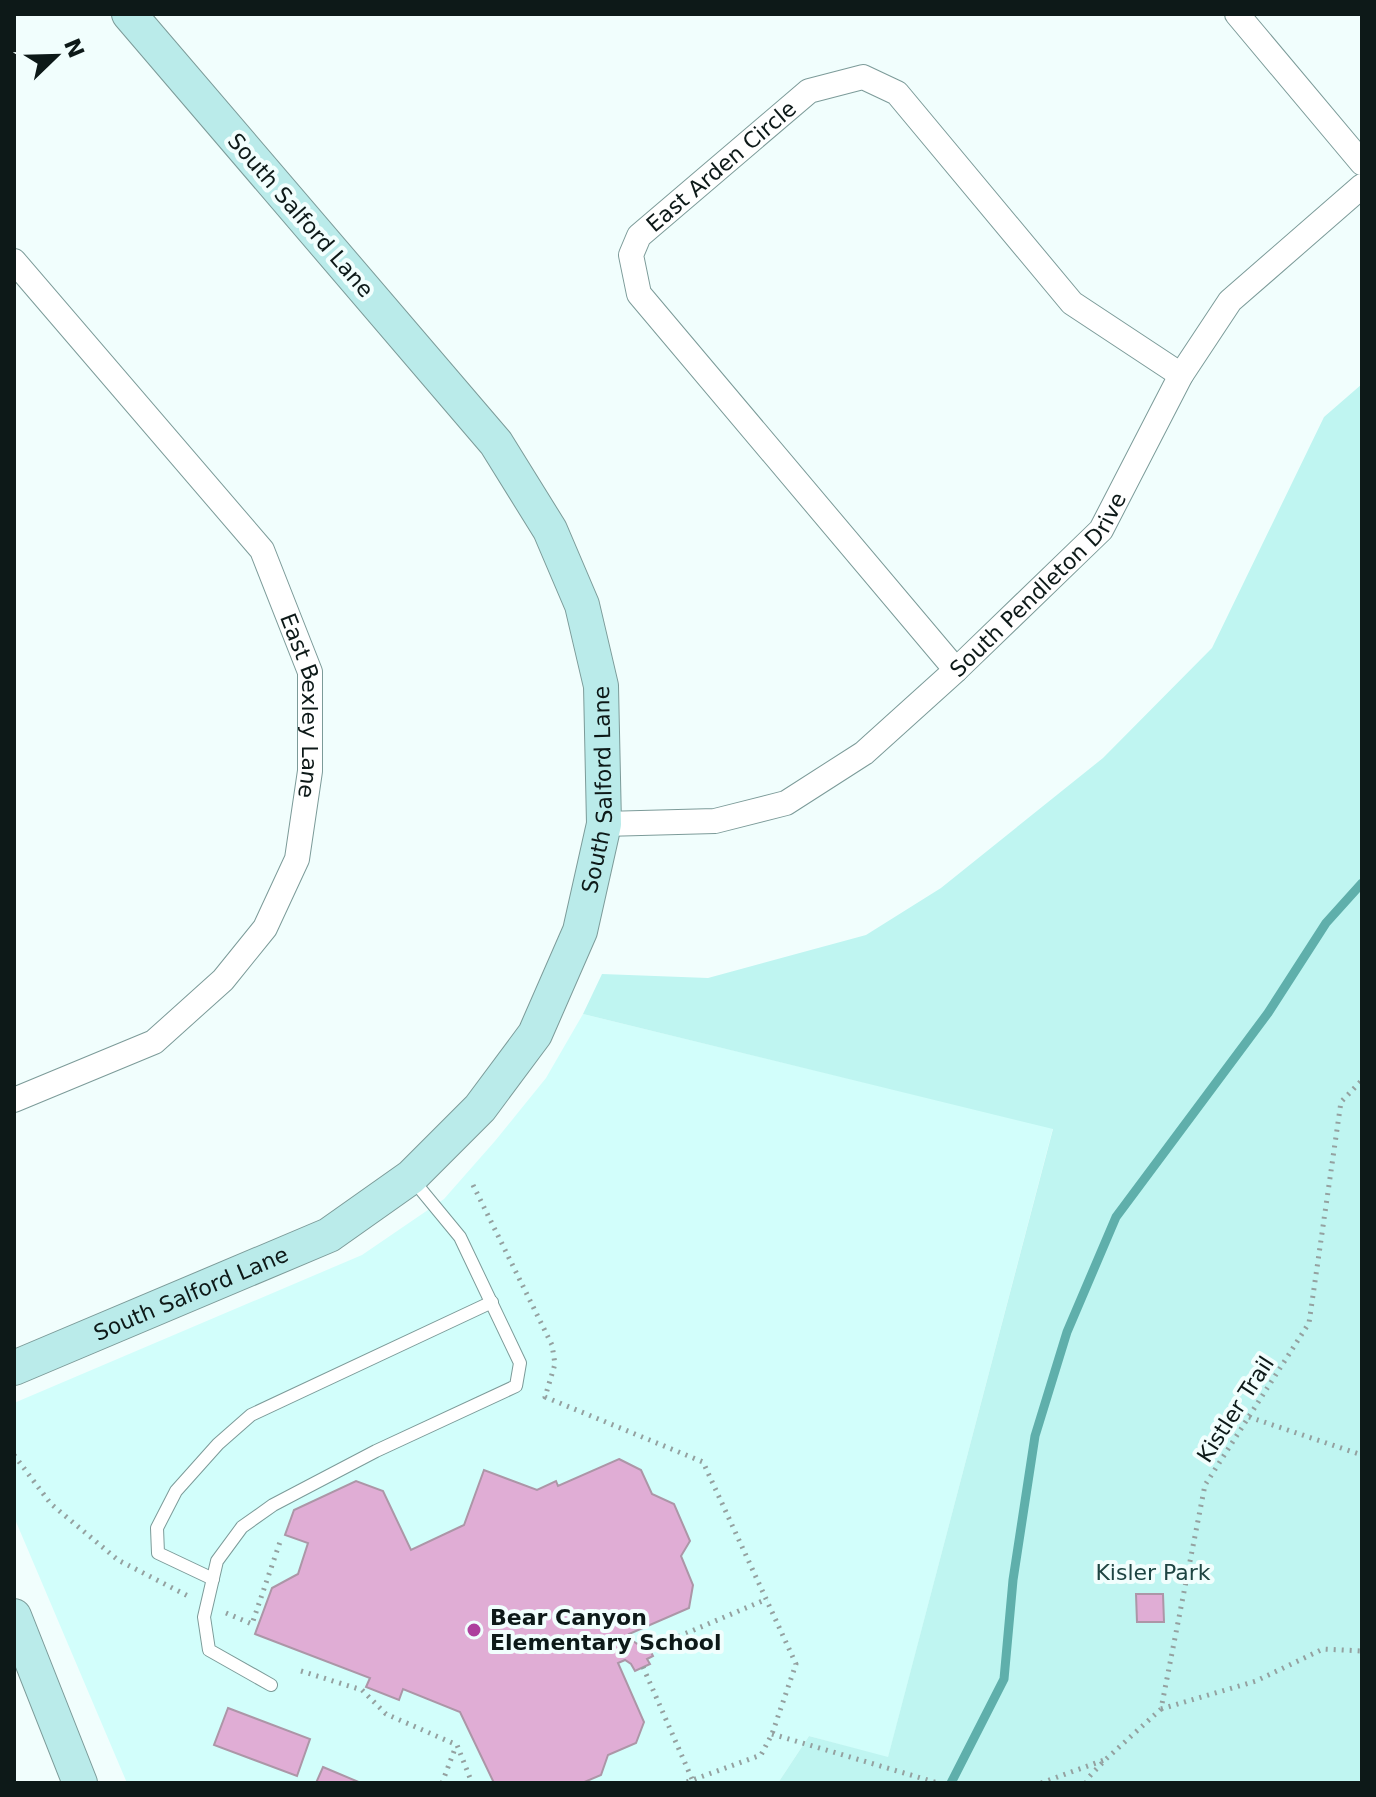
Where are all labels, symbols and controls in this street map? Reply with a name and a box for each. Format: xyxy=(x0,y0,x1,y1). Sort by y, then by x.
north arrow xyxy=(16,16,96,96)
text: N xyxy=(59,35,89,62)
street label: East Arden Circle xyxy=(641,96,801,237)
street label: South Salford Lane xyxy=(223,128,378,302)
street label: South Pendleton Drive xyxy=(945,488,1131,682)
street label: East Bexley Lane xyxy=(275,610,324,800)
street label: South Salford Lane xyxy=(577,686,617,896)
street label: South Salford Lane xyxy=(90,1242,292,1346)
street label: Kistler Trail xyxy=(1192,1352,1279,1467)
park label: Kisler Park xyxy=(1095,1560,1211,1585)
place label: Bear Canyon Elementary School xyxy=(490,1605,722,1655)
marker: Bear Canyon Elementary School xyxy=(465,1621,483,1639)

